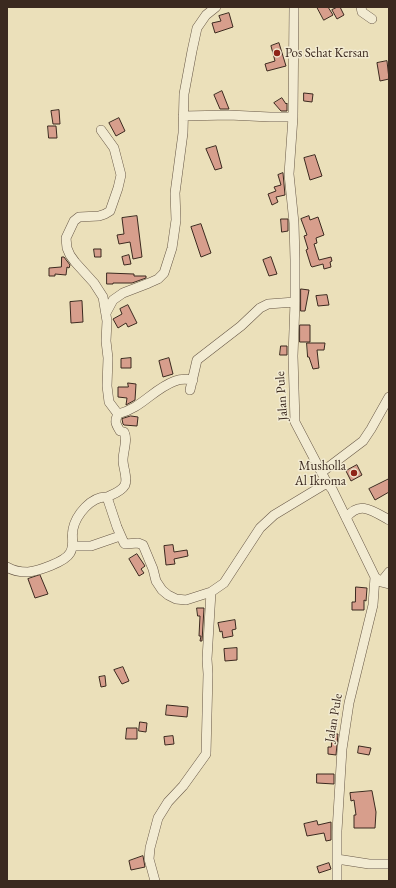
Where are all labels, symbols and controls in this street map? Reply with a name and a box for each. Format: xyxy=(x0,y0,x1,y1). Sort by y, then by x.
place label: Pos Sehat Kersan xyxy=(285,45,369,61)
marker: Pos Sehat Kersan xyxy=(272,48,282,58)
street label: Jalan Pule xyxy=(272,371,292,421)
place label: Musholla Al Ikroma xyxy=(295,458,346,489)
marker: Musholla Al Ikroma xyxy=(349,468,359,478)
street label: Jalan Pule xyxy=(322,692,346,744)

